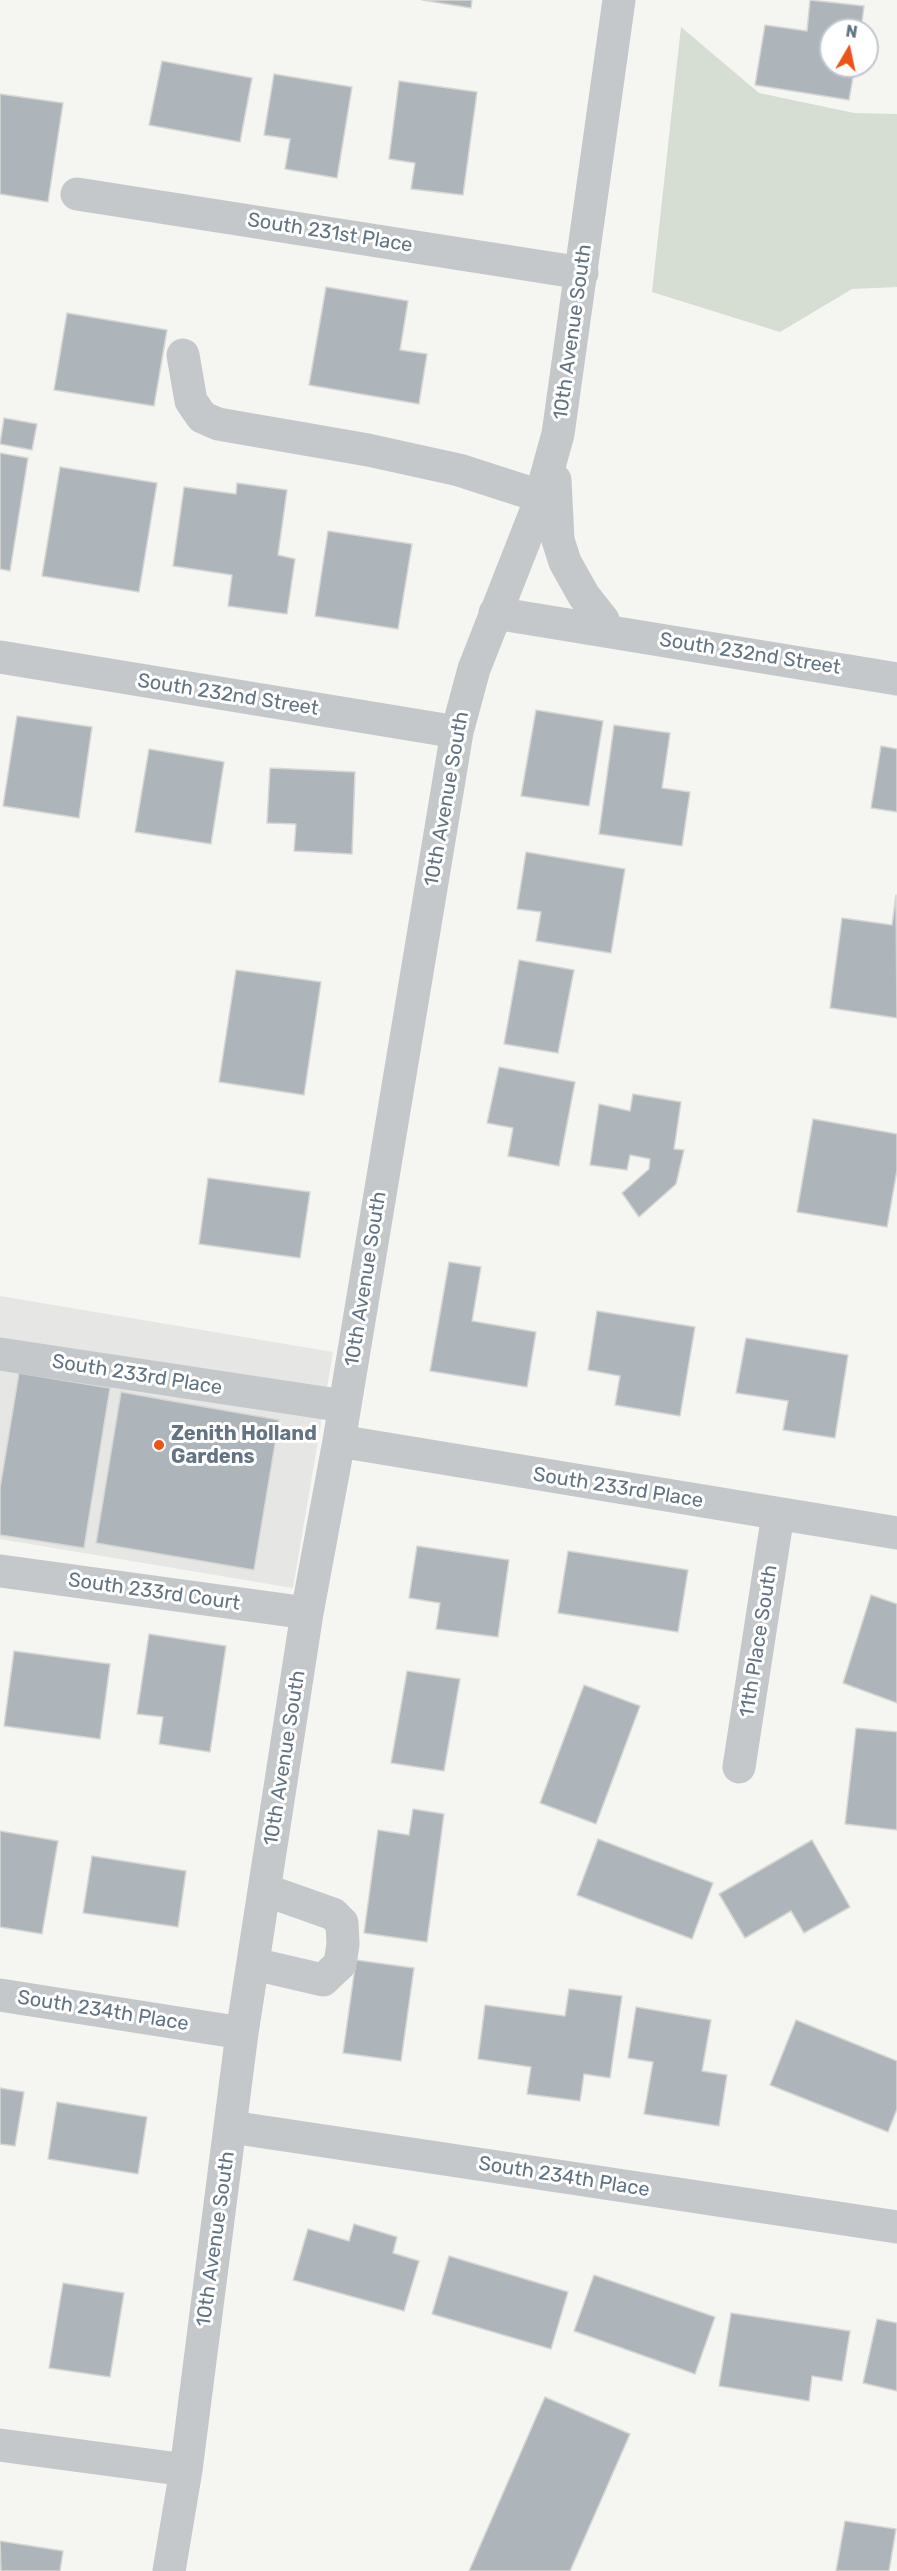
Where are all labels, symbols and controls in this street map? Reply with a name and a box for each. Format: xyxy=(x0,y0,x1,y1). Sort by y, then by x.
north arrow xyxy=(819,18,879,78)
text: N xyxy=(844,21,859,42)
street label: South 231st Place xyxy=(246,208,414,258)
street label: 10th Avenue South xyxy=(549,243,597,421)
street label: South 232nd Street xyxy=(658,628,842,680)
street label: South 232nd Street xyxy=(136,669,320,721)
street label: 10th Avenue South xyxy=(420,710,474,888)
street label: 10th Avenue South xyxy=(340,1190,392,1368)
street label: South 233rd Place xyxy=(50,1350,224,1400)
place label: Zenith Holland Gardens xyxy=(171,1422,317,1469)
marker: Zenith Holland Gardens xyxy=(152,1438,166,1452)
street label: South 233rd Place xyxy=(531,1463,705,1513)
street label: 11th Place South xyxy=(735,1563,783,1719)
street label: South 233rd Court xyxy=(67,1568,241,1616)
street label: 10th Avenue South xyxy=(259,1669,311,1847)
street label: South 234th Place xyxy=(16,1986,190,2036)
street label: 10th Avenue South xyxy=(192,2150,240,2328)
street label: South 234th Place xyxy=(477,2152,651,2202)

